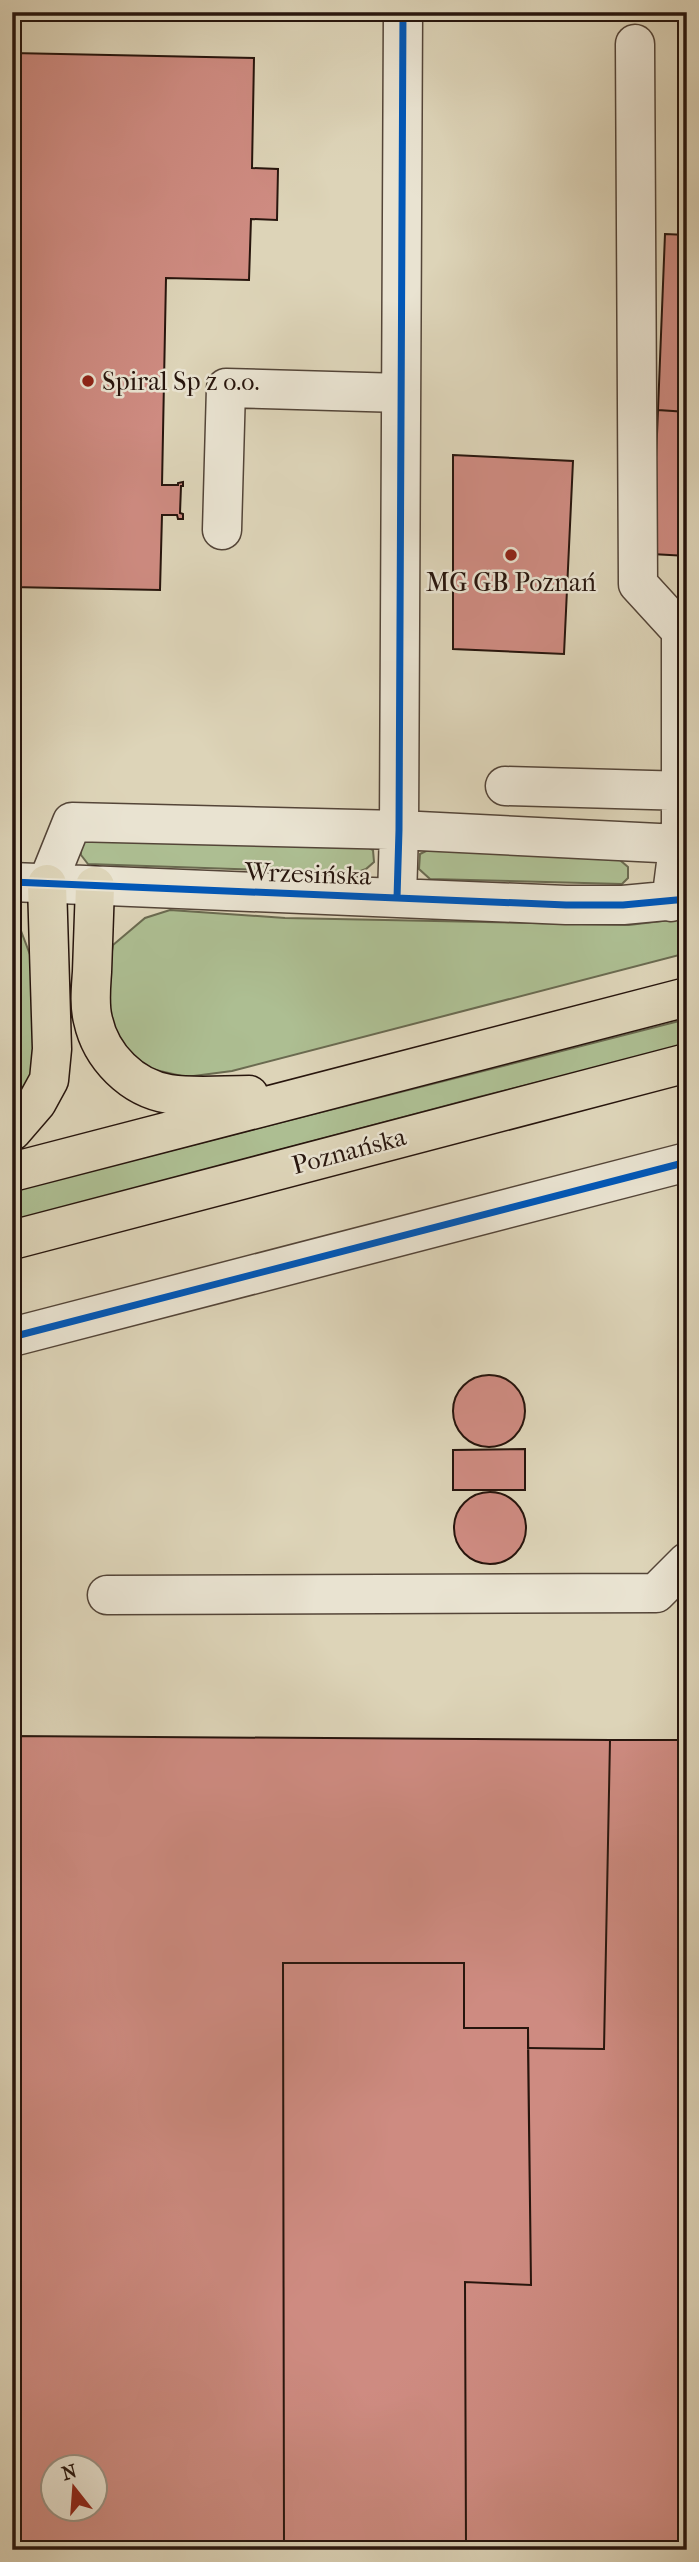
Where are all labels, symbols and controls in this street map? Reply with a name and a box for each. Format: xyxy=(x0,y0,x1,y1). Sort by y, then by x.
place label: Spiral Sp z o.o. xyxy=(102,366,260,397)
marker: Spiral Sp z o.o. xyxy=(80,373,96,389)
marker: MG GB Poznań xyxy=(503,547,519,563)
place label: MG GB Poznań xyxy=(426,567,596,598)
street label: Wrzesińska xyxy=(243,856,373,892)
street label: Poznańska xyxy=(289,1121,410,1181)
north arrow xyxy=(38,2454,108,2524)
text: N xyxy=(59,2460,80,2485)

